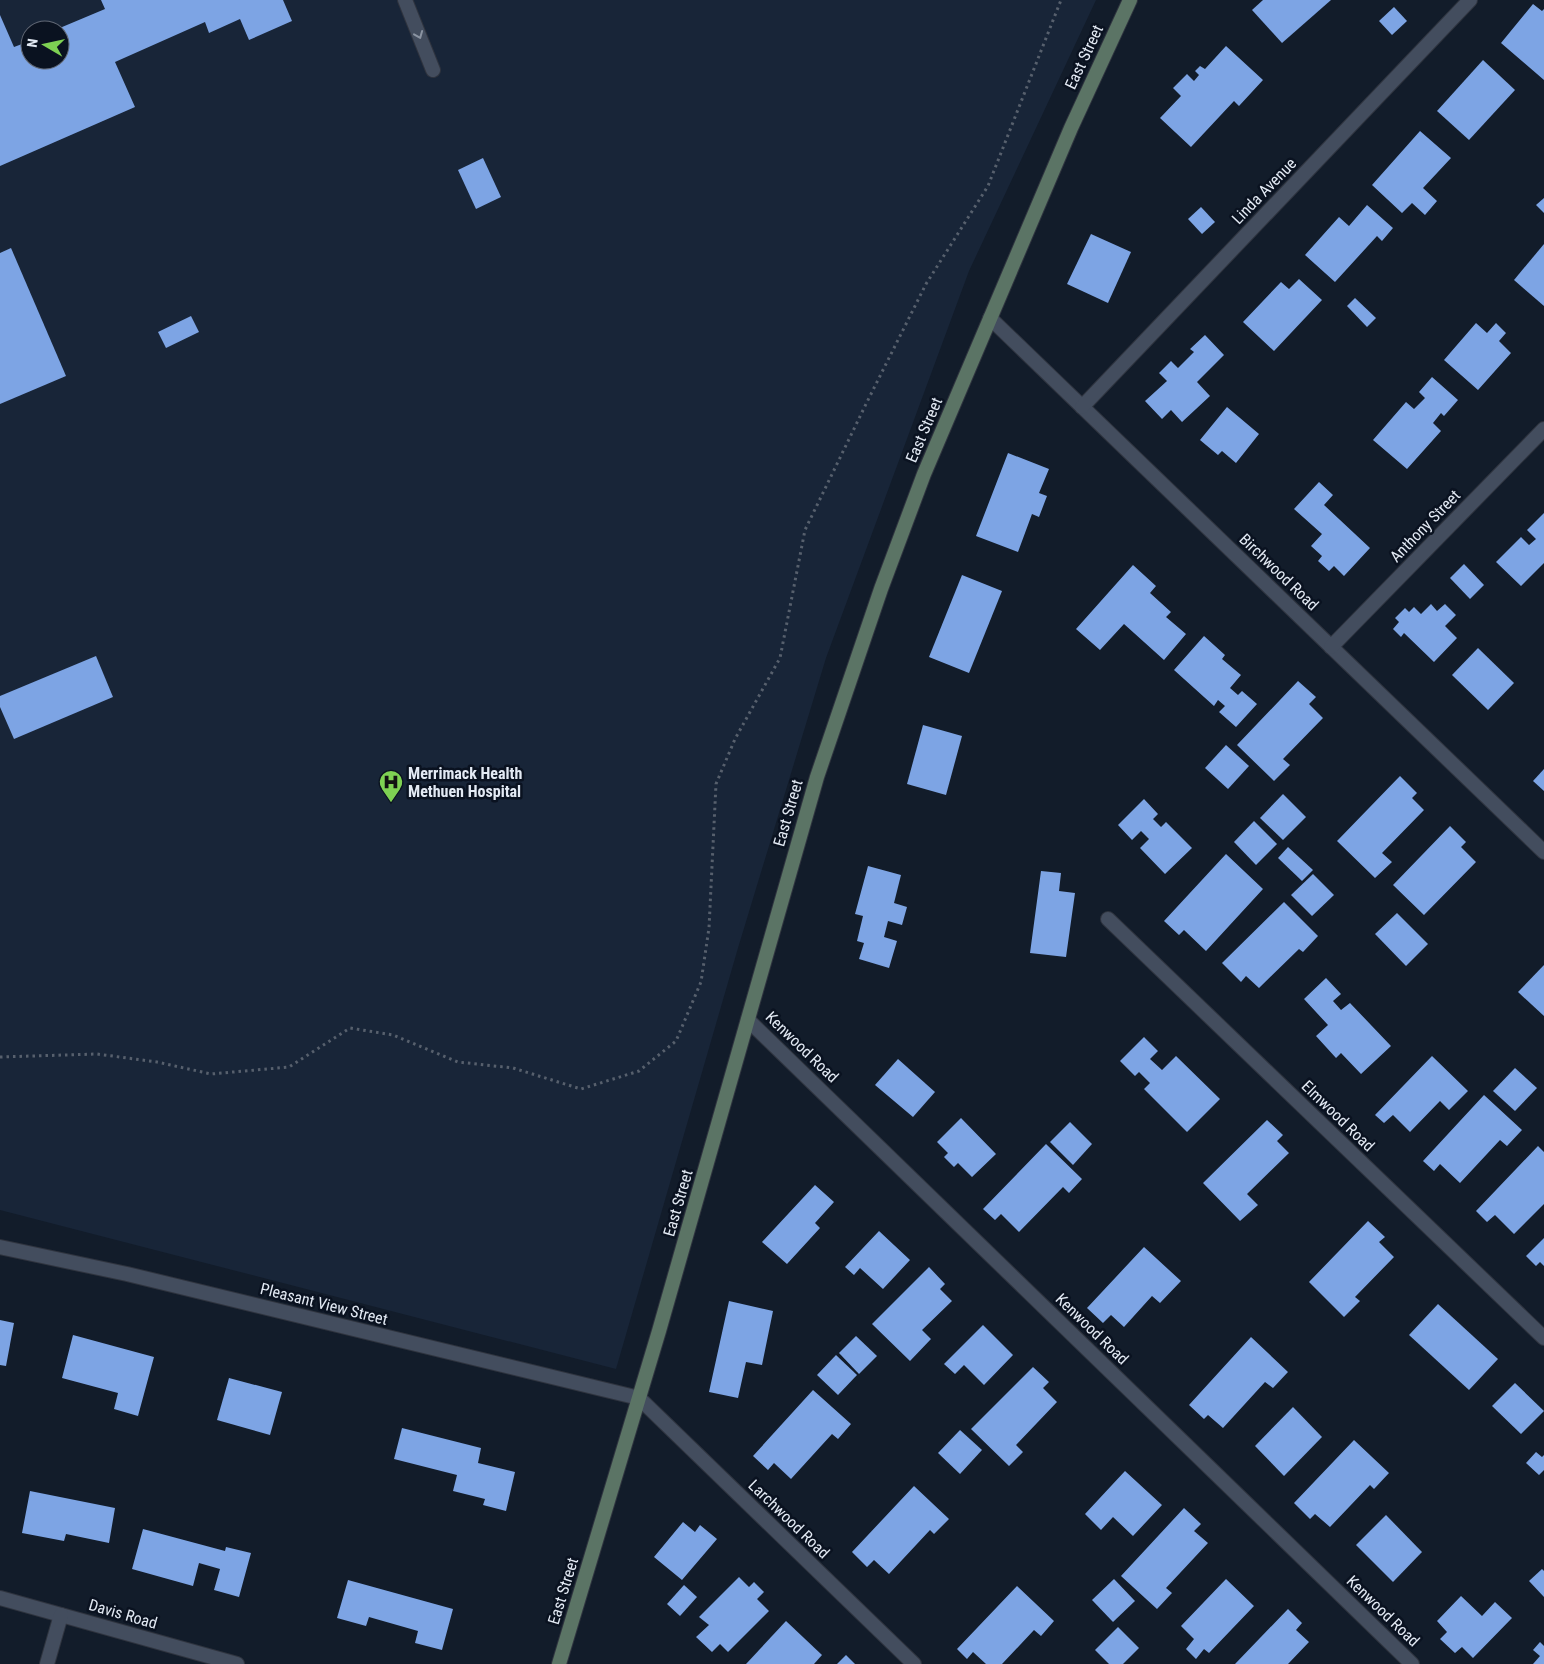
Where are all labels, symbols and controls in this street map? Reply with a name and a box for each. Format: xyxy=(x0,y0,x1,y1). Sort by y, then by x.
north arrow xyxy=(20,20,70,70)
street label: East Street xyxy=(1061,22,1107,92)
one-way arrow xyxy=(413,30,424,39)
text: N xyxy=(24,37,41,48)
street label: Linda Avenue xyxy=(1228,154,1300,228)
street label: East Street xyxy=(902,394,946,465)
street label: Anthony Street xyxy=(1386,486,1464,566)
street label: Birchwood Road xyxy=(1236,530,1322,614)
place label: Merrimack Health Methuen Hospital xyxy=(408,764,522,801)
hospital icon: Merrimack Health Methuen Hospital xyxy=(378,769,404,803)
street label: East Street xyxy=(769,777,807,849)
street label: Kenwood Road xyxy=(762,1008,842,1086)
street label: Elmwood Road xyxy=(1298,1077,1378,1155)
street label: East Street xyxy=(659,1167,697,1239)
street label: Pleasant View Street xyxy=(258,1279,390,1329)
street label: Kenwood Road xyxy=(1052,1290,1132,1368)
street label: Larchwood Road xyxy=(745,1476,833,1562)
street label: East Street xyxy=(544,1555,582,1627)
street label: Kenwood Road xyxy=(1343,1572,1423,1650)
street label: Davis Road xyxy=(87,1595,159,1633)

